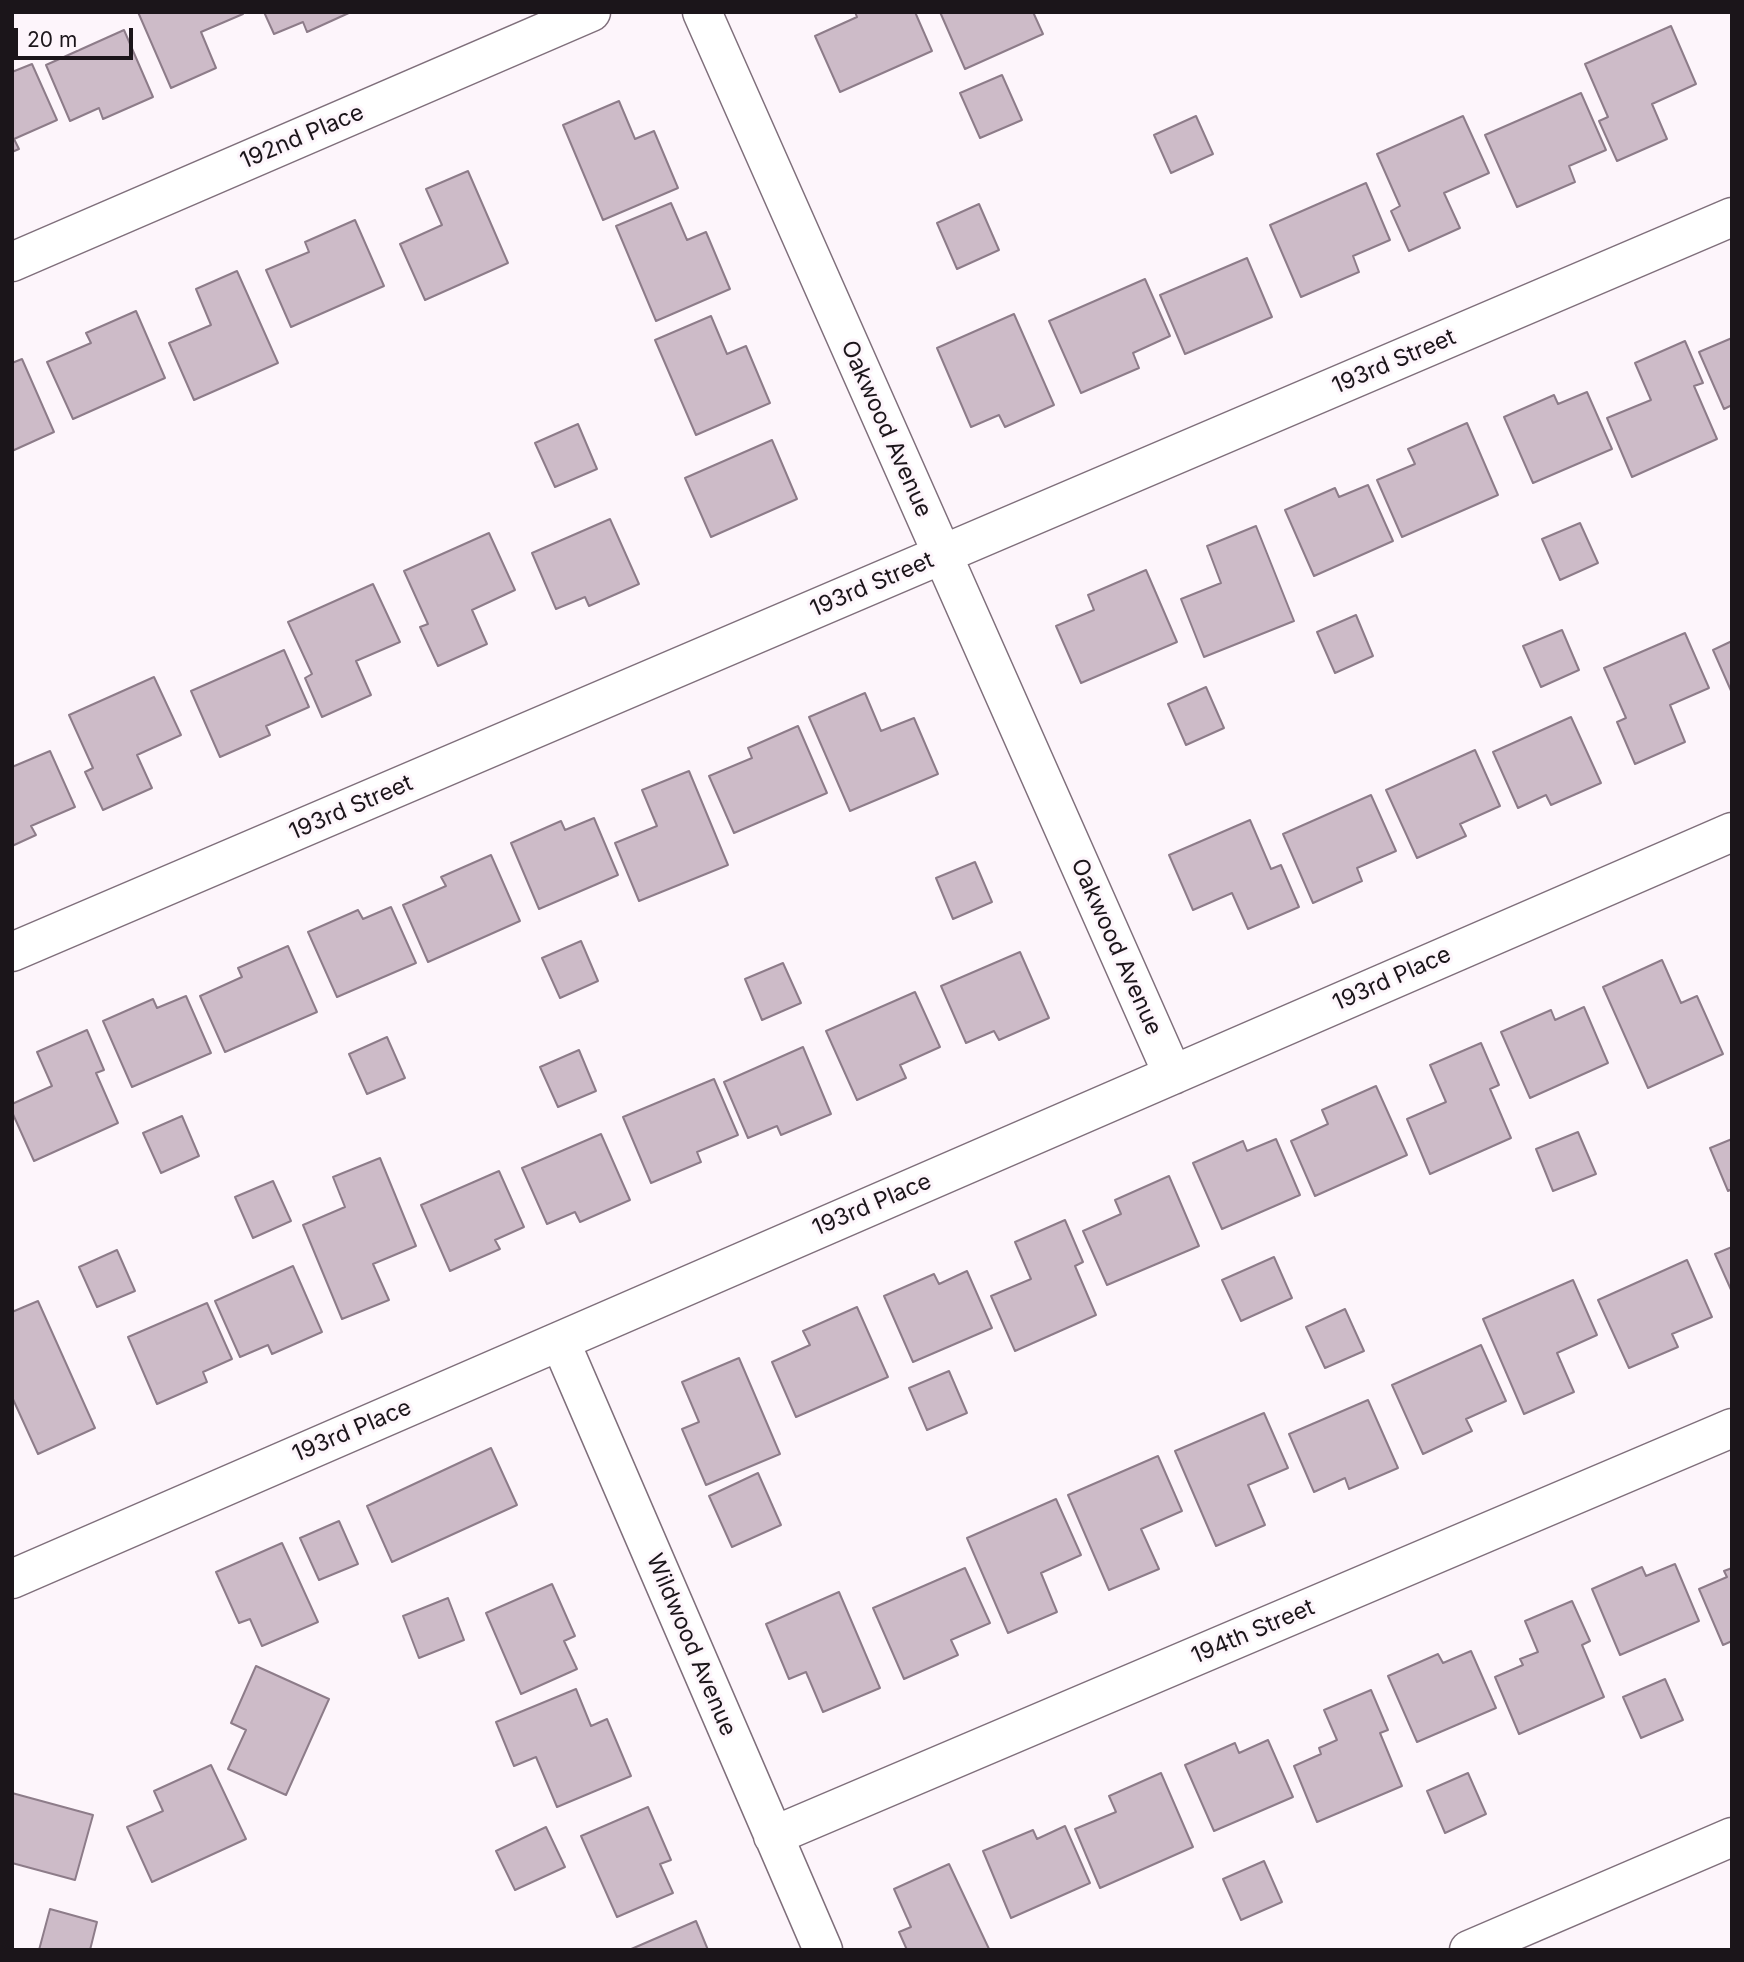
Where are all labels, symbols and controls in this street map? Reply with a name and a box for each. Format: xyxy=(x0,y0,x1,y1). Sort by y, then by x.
scale bar xyxy=(18,14,136,58)
text: 20 m xyxy=(27,27,77,52)
street label: 192nd Place xyxy=(236,99,368,175)
street label: 193rd Street xyxy=(1328,324,1460,400)
street label: Oakwood Avenue xyxy=(835,336,937,522)
street label: 193rd Street xyxy=(806,547,938,623)
street label: 193rd Street xyxy=(285,770,417,846)
street label: Oakwood Avenue xyxy=(1065,854,1167,1040)
street label: 193rd Place xyxy=(1329,941,1455,1017)
street label: 193rd Place xyxy=(808,1168,936,1242)
street label: 193rd Place xyxy=(288,1394,416,1468)
street label: Wildwood Avenue xyxy=(640,1550,742,1740)
street label: 194th Street xyxy=(1187,1594,1319,1670)

